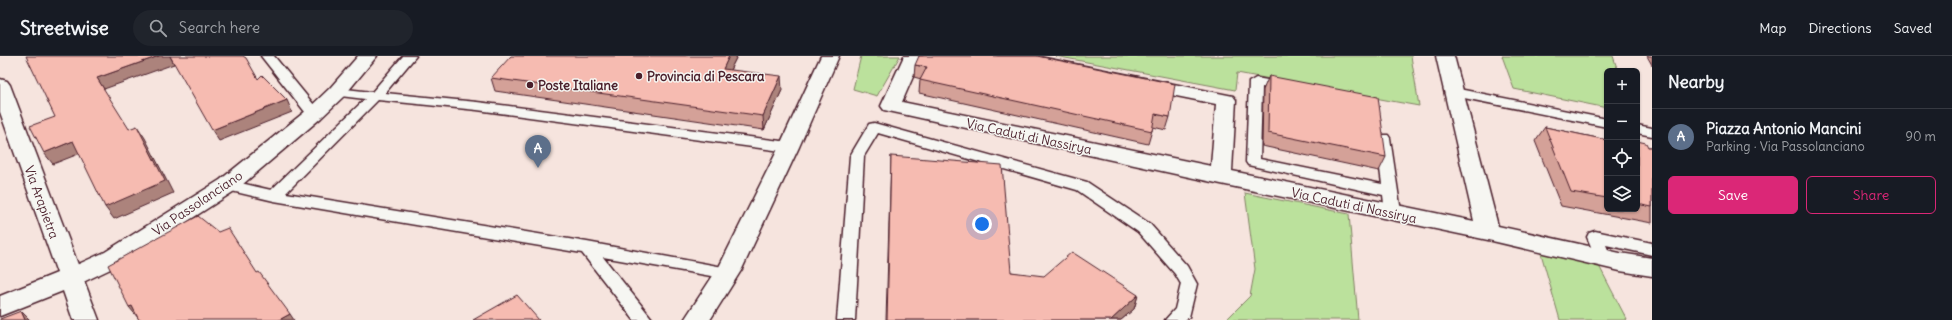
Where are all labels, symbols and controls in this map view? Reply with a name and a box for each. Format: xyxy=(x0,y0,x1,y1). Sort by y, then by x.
search box xyxy=(133,10,413,46)
text: Streetwise xyxy=(20,16,109,40)
icon: search xyxy=(147,17,169,39)
text: Search here xyxy=(179,18,260,37)
text: Map xyxy=(1759,19,1786,37)
text: Directions xyxy=(1808,19,1872,37)
text: Saved xyxy=(1894,19,1932,37)
place label: Provincia di Pescara xyxy=(647,68,765,85)
map controls xyxy=(1604,68,1640,212)
button: + xyxy=(1604,68,1640,104)
marker: Provincia di Pescara xyxy=(634,71,644,81)
text: Nearby xyxy=(1668,71,1724,93)
place label: Poste Italiane xyxy=(538,77,618,94)
marker: Poste Italiane xyxy=(525,80,535,90)
button: − xyxy=(1604,104,1640,140)
street label: Via Caduti di Nassirya xyxy=(965,115,1093,158)
text: Piazza Antonio Mancini xyxy=(1706,119,1861,138)
text: A xyxy=(1677,128,1685,145)
text: 90 m xyxy=(1905,128,1936,145)
pin: A xyxy=(525,135,551,168)
text: Parking · Via Passolanciano xyxy=(1706,138,1865,155)
button: locate xyxy=(1604,140,1640,176)
street label: Via Arapietra xyxy=(20,163,63,241)
street label: Via Passolanciano xyxy=(149,167,246,240)
button: layers xyxy=(1604,176,1640,212)
button: Save xyxy=(1668,176,1798,214)
button: Share xyxy=(1806,176,1936,214)
street label: Via Caduti di Nassirya xyxy=(1290,184,1418,227)
your location xyxy=(972,214,992,234)

